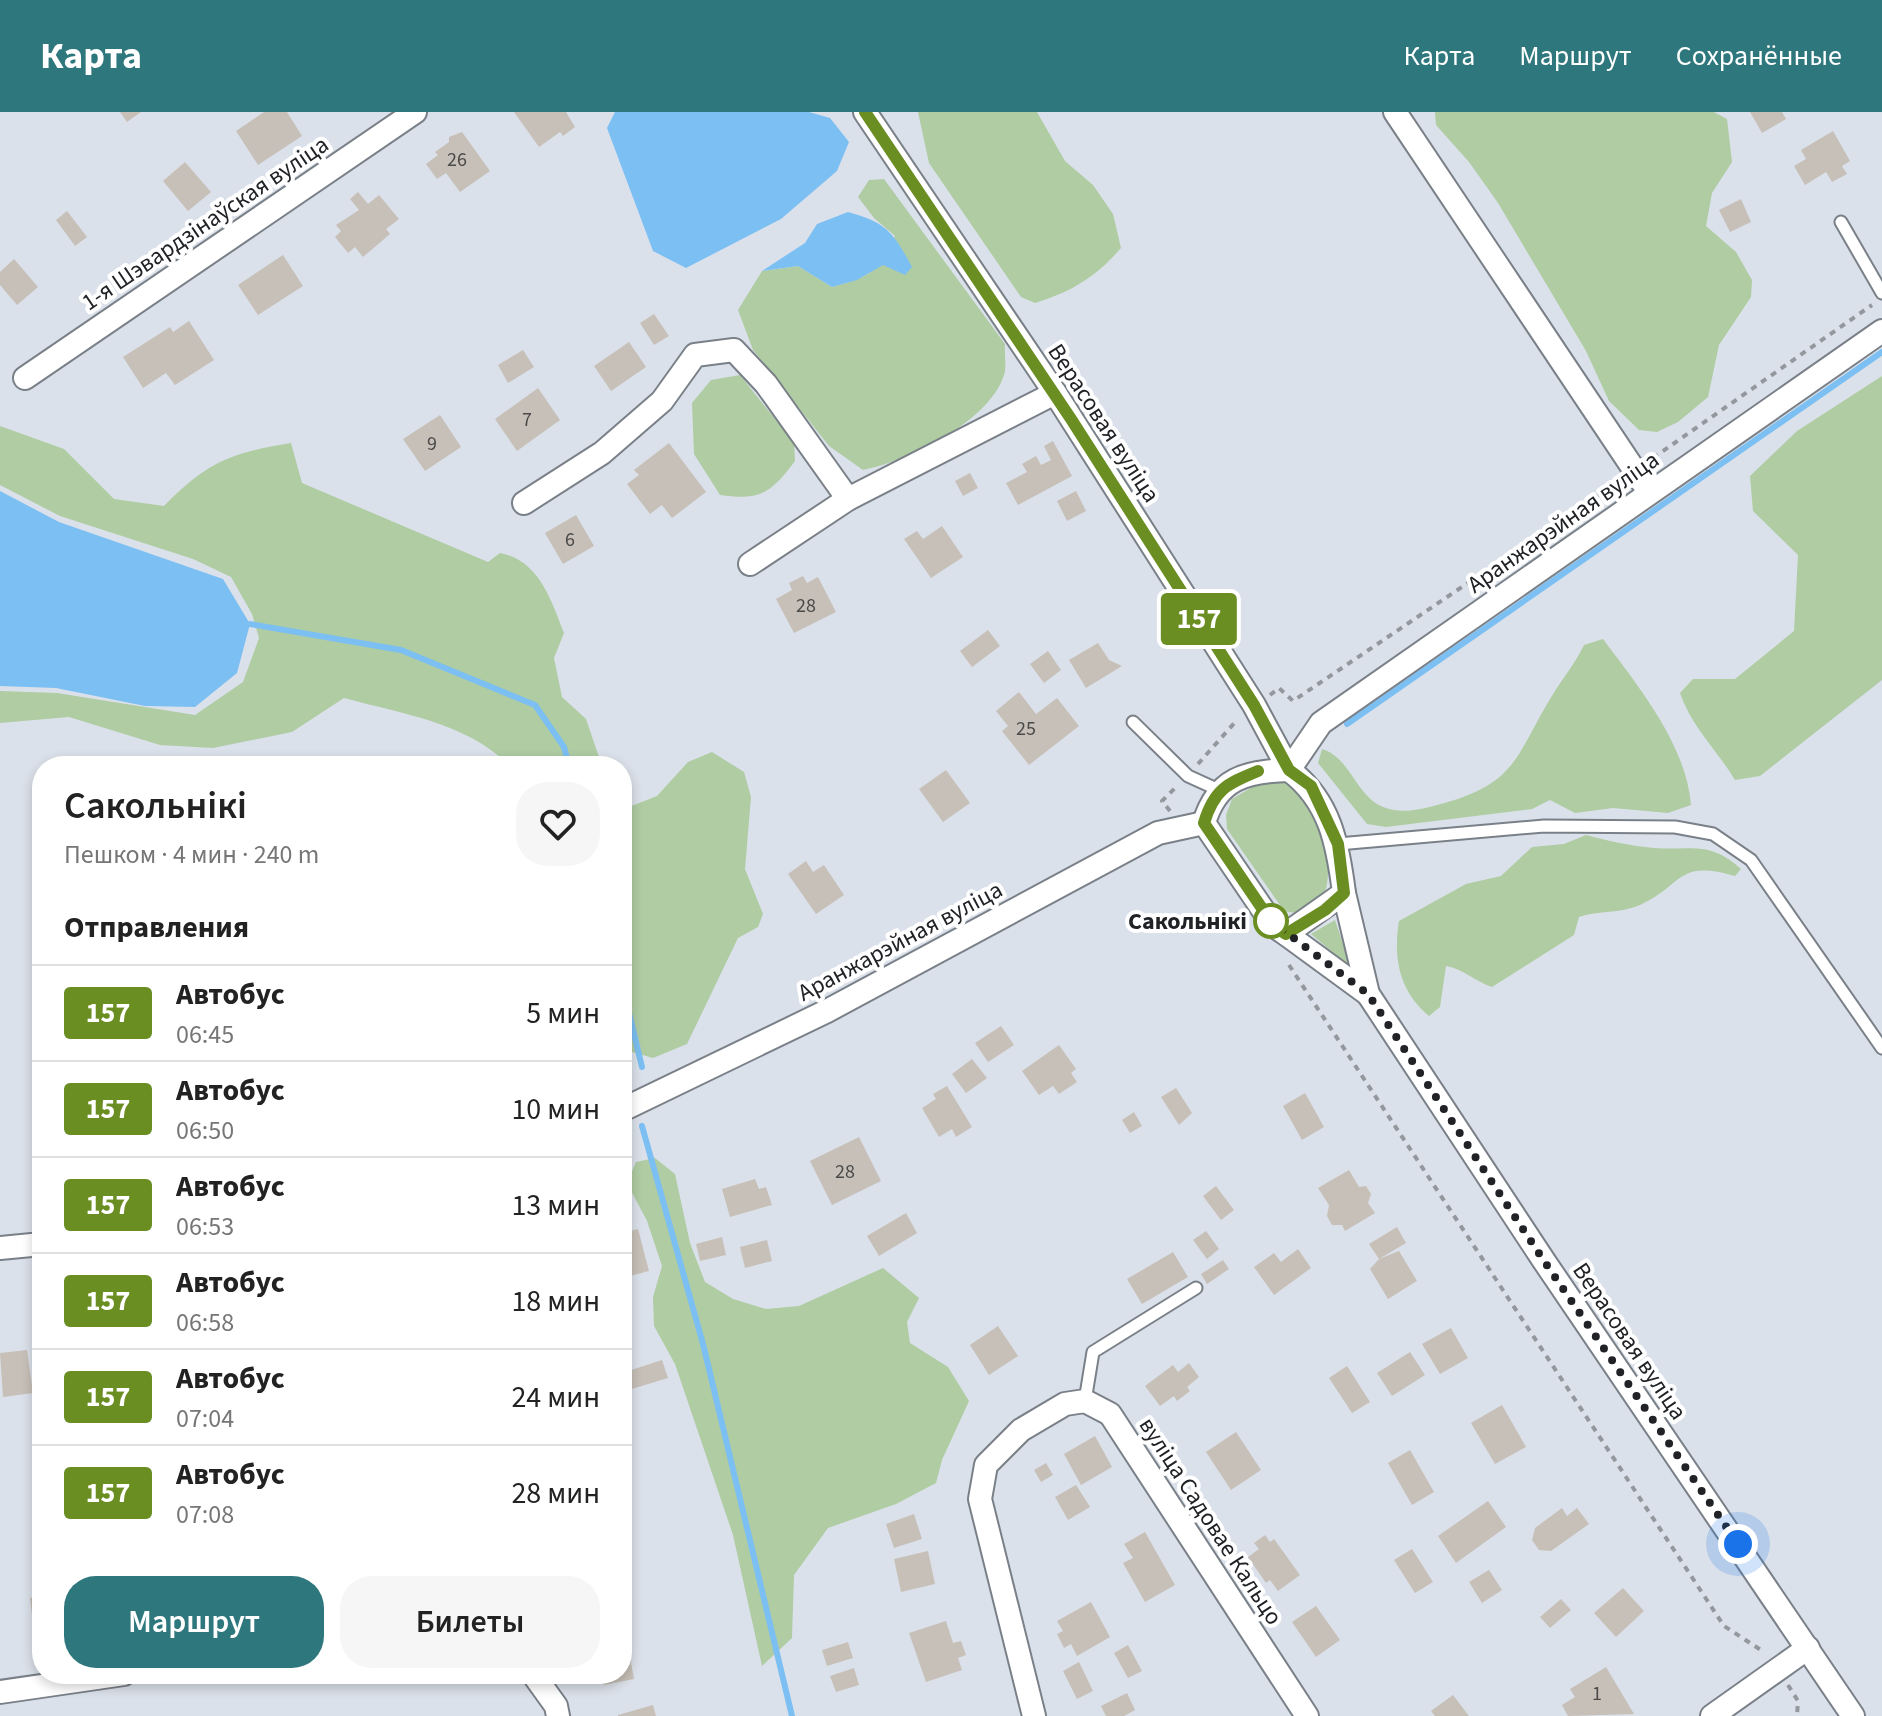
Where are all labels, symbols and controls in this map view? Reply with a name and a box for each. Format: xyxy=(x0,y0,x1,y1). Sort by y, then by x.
text: Карта xyxy=(40,29,142,83)
text: Карта xyxy=(1404,36,1475,76)
text: Маршрут xyxy=(1519,36,1632,76)
text: Сохранённые xyxy=(1676,36,1842,76)
street label: 1-я Шэвардзінаўская вуліца xyxy=(75,127,336,319)
house number: 26 xyxy=(447,146,467,174)
street label: Верасовая вуліца xyxy=(1039,337,1168,510)
house number: 7 xyxy=(522,406,532,434)
house number: 9 xyxy=(427,430,437,458)
street label: Аранжарэйная вуліца xyxy=(1460,443,1666,602)
house number: 6 xyxy=(565,526,575,554)
house number: 28 xyxy=(796,592,816,620)
line badge: 157 xyxy=(1153,593,1245,645)
text: 157 xyxy=(1177,599,1221,639)
house number: 25 xyxy=(1016,715,1036,743)
text: Сакольнікі xyxy=(64,779,247,833)
button: heart xyxy=(516,782,600,866)
text: Пешком · 4 мин · 240 m xyxy=(64,836,319,873)
street label: Аранжарэйная вуліца xyxy=(792,873,1009,1010)
place label: Сакольнікі xyxy=(1128,904,1247,939)
marker: Сакольнікі xyxy=(1254,904,1288,938)
text: Отправления xyxy=(64,906,249,949)
text: Автобус xyxy=(176,973,285,1016)
text: 5 мин xyxy=(526,992,600,1035)
text: 157 xyxy=(86,993,130,1033)
text: 06:45 xyxy=(176,1016,234,1053)
text: Автобус xyxy=(176,1069,285,1112)
text: 10 мин xyxy=(511,1088,600,1131)
text: 157 xyxy=(86,1089,130,1129)
text: 06:50 xyxy=(176,1112,234,1149)
house number: 28 xyxy=(835,1158,855,1186)
text: Автобус xyxy=(176,1165,285,1208)
text: 13 мин xyxy=(511,1184,600,1227)
text: 157 xyxy=(86,1185,130,1225)
text: 06:53 xyxy=(176,1208,234,1245)
street label: Верасовая вуліца xyxy=(1564,1255,1695,1427)
text: Автобус xyxy=(176,1261,285,1304)
text: 18 мин xyxy=(511,1280,600,1323)
text: 157 xyxy=(86,1281,130,1321)
text: 06:58 xyxy=(176,1304,234,1341)
text: Автобус xyxy=(176,1357,285,1400)
text: 24 мин xyxy=(511,1376,600,1419)
text: 157 xyxy=(86,1377,130,1417)
text: 07:04 xyxy=(176,1400,234,1437)
street label: вуліца Садовае Кальцо xyxy=(1130,1410,1291,1632)
text: Автобус xyxy=(176,1453,285,1496)
text: 28 мин xyxy=(511,1472,600,1515)
text: 157 xyxy=(86,1473,130,1513)
text: 07:08 xyxy=(176,1496,234,1533)
your location xyxy=(1718,1524,1758,1564)
button: Маршрут xyxy=(64,1576,324,1668)
button: Билеты xyxy=(340,1576,600,1668)
house number: 1 xyxy=(1592,1680,1602,1708)

